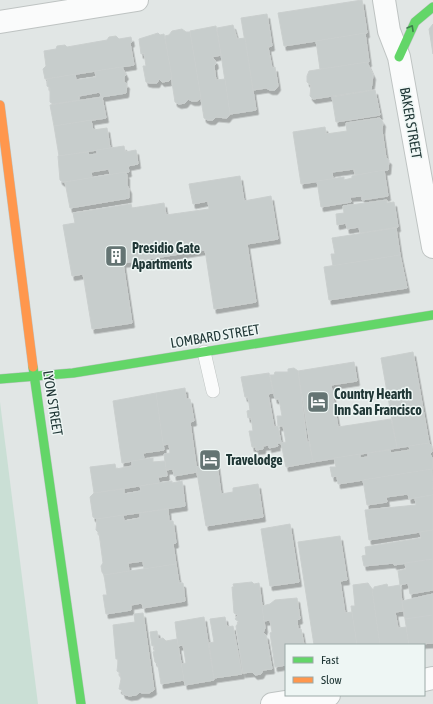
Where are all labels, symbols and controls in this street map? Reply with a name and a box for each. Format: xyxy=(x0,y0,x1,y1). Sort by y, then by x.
one-way arrow xyxy=(406,25,413,32)
street label: BAKER STREET xyxy=(397,86,425,160)
place label: Presidio Gate Apartments xyxy=(131,240,200,272)
building icon: Presidio Gate Apartments xyxy=(103,243,129,269)
street label: LOMBARD STREET xyxy=(169,321,261,351)
street label: LYON STREET xyxy=(40,369,66,437)
place label: Country Hearth Inn San Francisco xyxy=(334,386,422,418)
hotel icon: Country Hearth Inn San Francisco xyxy=(305,389,331,415)
hotel icon: Travelodge xyxy=(197,447,223,473)
place label: Travelodge xyxy=(226,452,283,468)
legend xyxy=(285,644,425,696)
text: Fast xyxy=(321,653,339,667)
text: Slow xyxy=(321,673,342,687)

